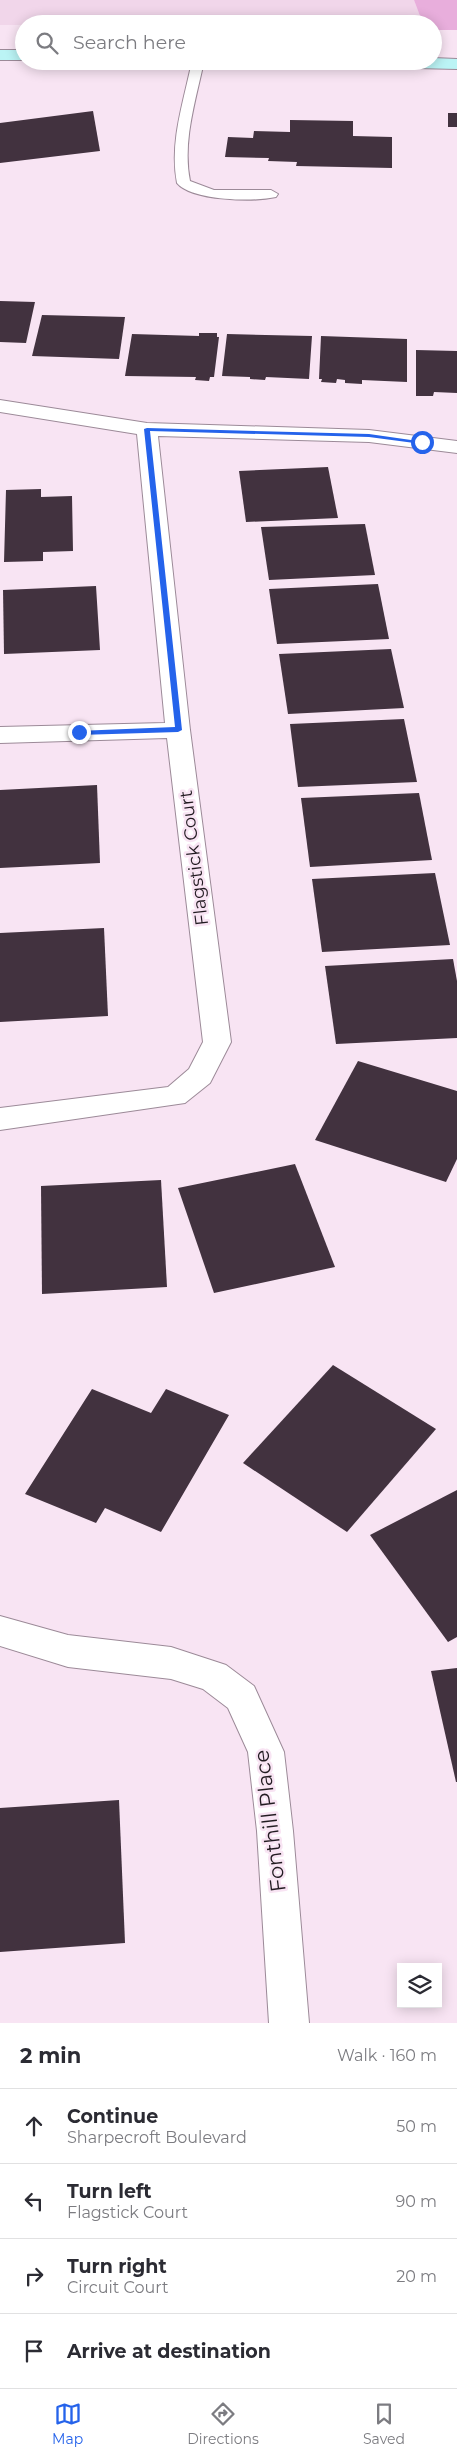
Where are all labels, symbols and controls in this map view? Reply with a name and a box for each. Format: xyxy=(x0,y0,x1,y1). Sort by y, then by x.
search box xyxy=(15,15,442,70)
icon: search xyxy=(33,29,61,57)
text: Search here xyxy=(73,31,186,54)
route start xyxy=(411,431,434,454)
route end xyxy=(68,721,91,744)
street label: Flagstick Court xyxy=(175,789,213,927)
street label: Fonthill Place xyxy=(248,1749,291,1894)
map controls xyxy=(397,1963,442,2008)
button: layers xyxy=(397,1963,442,2008)
text: 2 min xyxy=(20,2043,81,2068)
text: Walk · 160 m xyxy=(337,2046,437,2065)
text: Continue xyxy=(67,2105,158,2128)
icon: ahead xyxy=(20,2112,48,2140)
text: 50 m xyxy=(396,2117,437,2136)
text: Sharpecroft Boulevard xyxy=(67,2128,247,2147)
text: Turn left xyxy=(67,2180,152,2203)
icon: left xyxy=(20,2187,48,2215)
text: 90 m xyxy=(395,2192,437,2211)
text: Flagstick Court xyxy=(67,2203,188,2222)
text: Turn right xyxy=(67,2255,167,2278)
icon: right xyxy=(20,2262,48,2290)
text: 20 m xyxy=(396,2267,437,2286)
text: Circuit Court xyxy=(67,2278,168,2297)
icon: arrive xyxy=(20,2337,48,2365)
text: Arrive at destination xyxy=(67,2340,271,2363)
tab: Map xyxy=(52,2400,83,2448)
tab: Directions xyxy=(187,2400,259,2448)
tab: Saved xyxy=(363,2400,405,2448)

